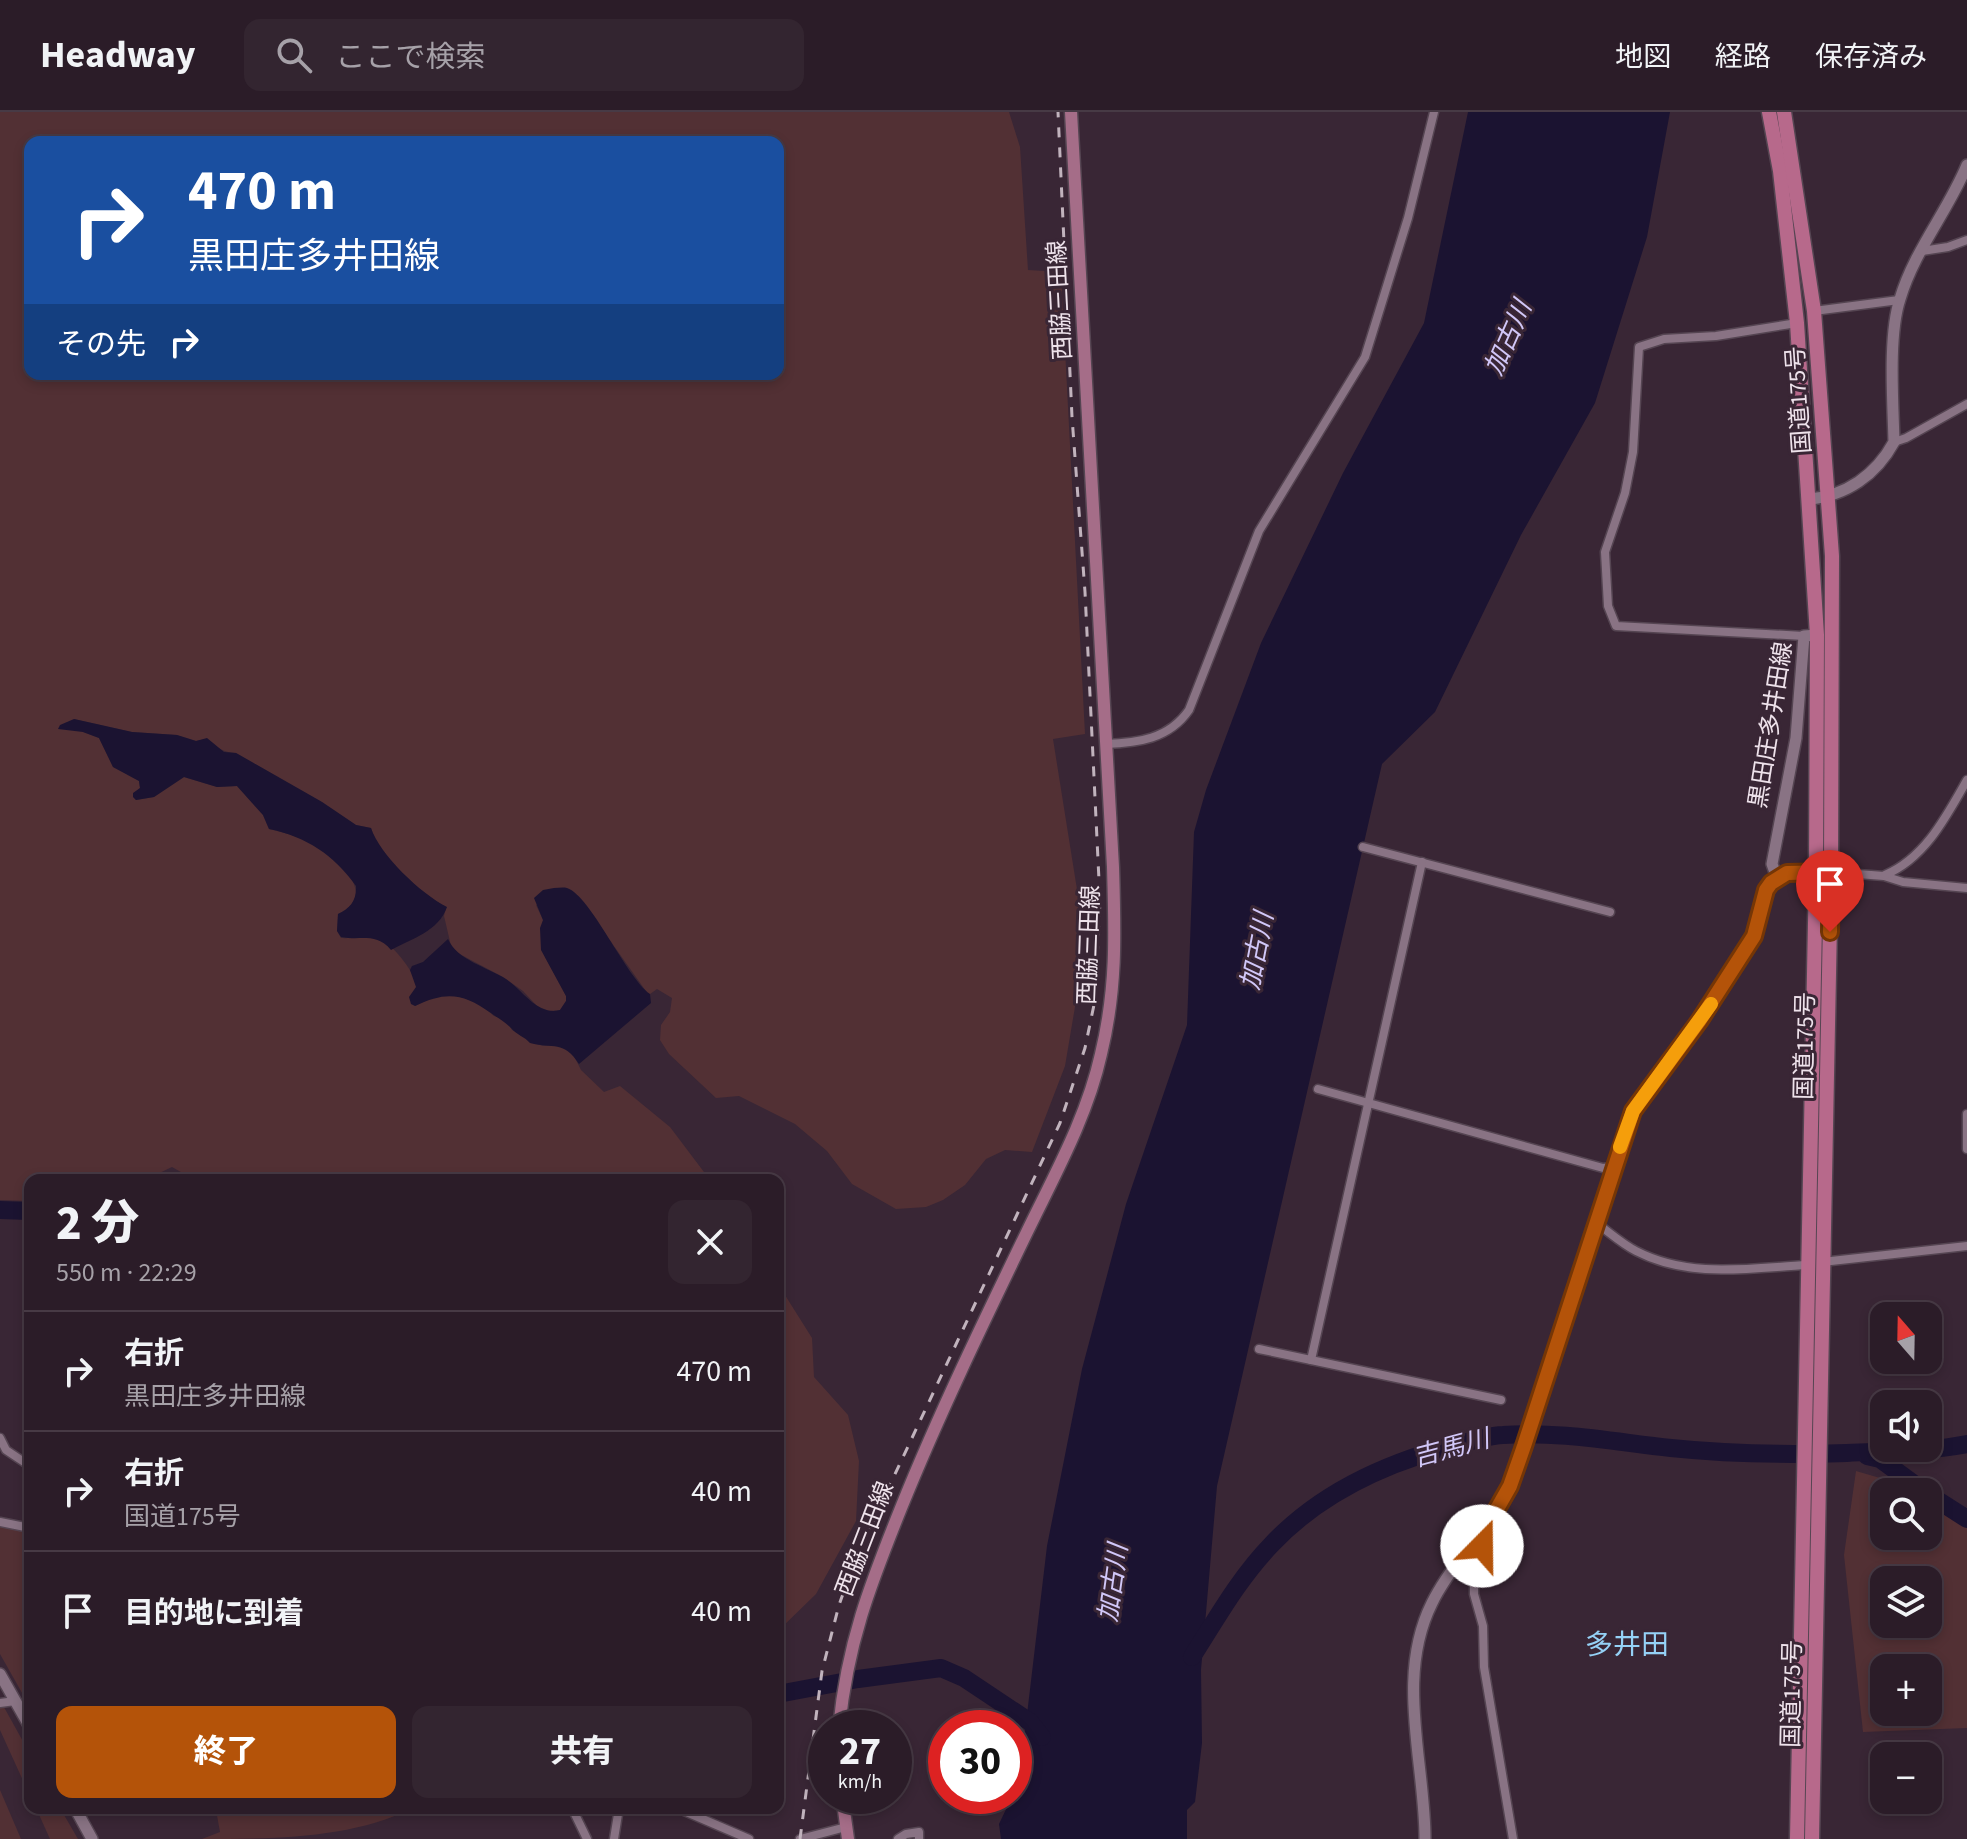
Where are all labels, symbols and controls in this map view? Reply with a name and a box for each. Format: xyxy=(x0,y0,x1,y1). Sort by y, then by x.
search box xyxy=(244,19,804,91)
text: Headway xyxy=(40,28,196,82)
icon: search xyxy=(272,33,316,77)
text: ここで検索 xyxy=(336,36,486,79)
text: 地図 xyxy=(1615,37,1671,77)
text: 経路 xyxy=(1715,37,1771,77)
text: 保存済み xyxy=(1815,37,1927,77)
text: 470 m xyxy=(188,152,336,231)
icon: right xyxy=(56,168,160,272)
text: 黒田庄多井田線 xyxy=(188,231,440,282)
street label: 西脇三田線 xyxy=(1039,239,1081,361)
water label: 加古川 xyxy=(1475,292,1542,381)
icon: right xyxy=(162,320,206,364)
text: その先 xyxy=(56,323,146,366)
street label: 国道175号 xyxy=(1778,345,1820,455)
street label: 黒田庄多井田線 xyxy=(1741,639,1801,811)
pin xyxy=(1796,850,1864,932)
icon: arrive xyxy=(1808,862,1852,906)
street label: 西脇三田線 xyxy=(1069,884,1109,1006)
water label: 加古川 xyxy=(1231,906,1283,993)
street label: 国道175号 xyxy=(1787,992,1823,1100)
text: 2 分 xyxy=(56,1190,139,1258)
button: close xyxy=(668,1200,752,1284)
text: 550 m · 22:29 xyxy=(56,1254,197,1291)
north arrow xyxy=(1870,1302,1942,1374)
map controls xyxy=(1870,1302,1942,1814)
text: 右折 xyxy=(124,1332,184,1375)
icon: right xyxy=(56,1349,100,1393)
text: 470 m xyxy=(676,1350,752,1393)
text: 黒田庄多井田線 xyxy=(124,1378,306,1415)
button: sound xyxy=(1870,1390,1942,1462)
water label: 吉馬川 xyxy=(1409,1419,1496,1476)
text: 右折 xyxy=(124,1452,184,1495)
icon: right xyxy=(56,1469,100,1513)
text: 40 m xyxy=(691,1470,752,1513)
street label: 西脇三田線 xyxy=(827,1477,903,1601)
button: search xyxy=(1870,1478,1942,1550)
text: 国道175号 xyxy=(124,1498,241,1535)
position arrow xyxy=(1440,1504,1524,1588)
water label: 加古川 xyxy=(1089,1539,1137,1624)
button: layers xyxy=(1870,1566,1942,1638)
icon: arrive xyxy=(56,1589,100,1633)
text: 40 m xyxy=(691,1590,752,1633)
text: 目的地に到着 xyxy=(124,1592,304,1635)
district label: 多井田 xyxy=(1585,1625,1669,1665)
street label: 国道175号 xyxy=(1774,1640,1810,1748)
button: + xyxy=(1870,1654,1942,1726)
button: 終了 xyxy=(56,1706,396,1798)
button: 共有 xyxy=(412,1706,752,1798)
speed limit sign: 30 xyxy=(928,1710,1032,1814)
text: 27 xyxy=(839,1723,881,1780)
button: − xyxy=(1870,1742,1942,1814)
text: km/h xyxy=(838,1768,882,1796)

